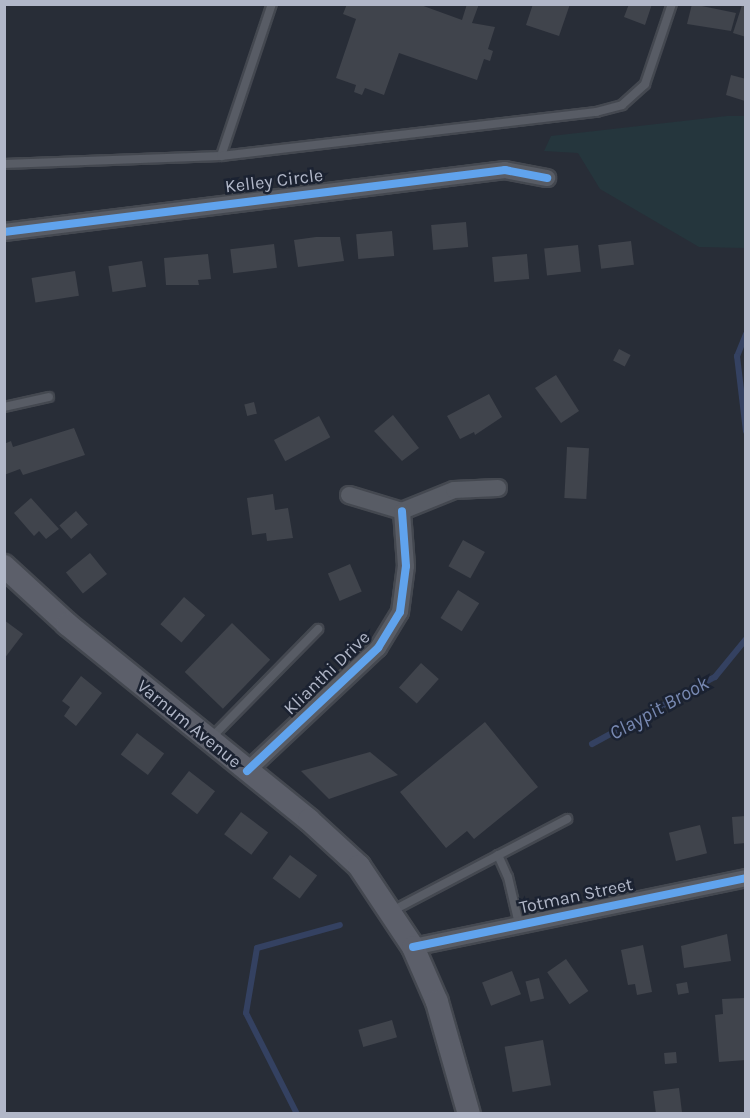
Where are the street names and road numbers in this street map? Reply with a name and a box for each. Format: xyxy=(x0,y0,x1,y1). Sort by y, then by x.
street label: Kelley Circle xyxy=(224,164,324,198)
street label: Klianthi Drive xyxy=(279,627,375,719)
street label: Varnum Avenue xyxy=(132,675,246,773)
street label: Totman Street xyxy=(517,873,635,919)

